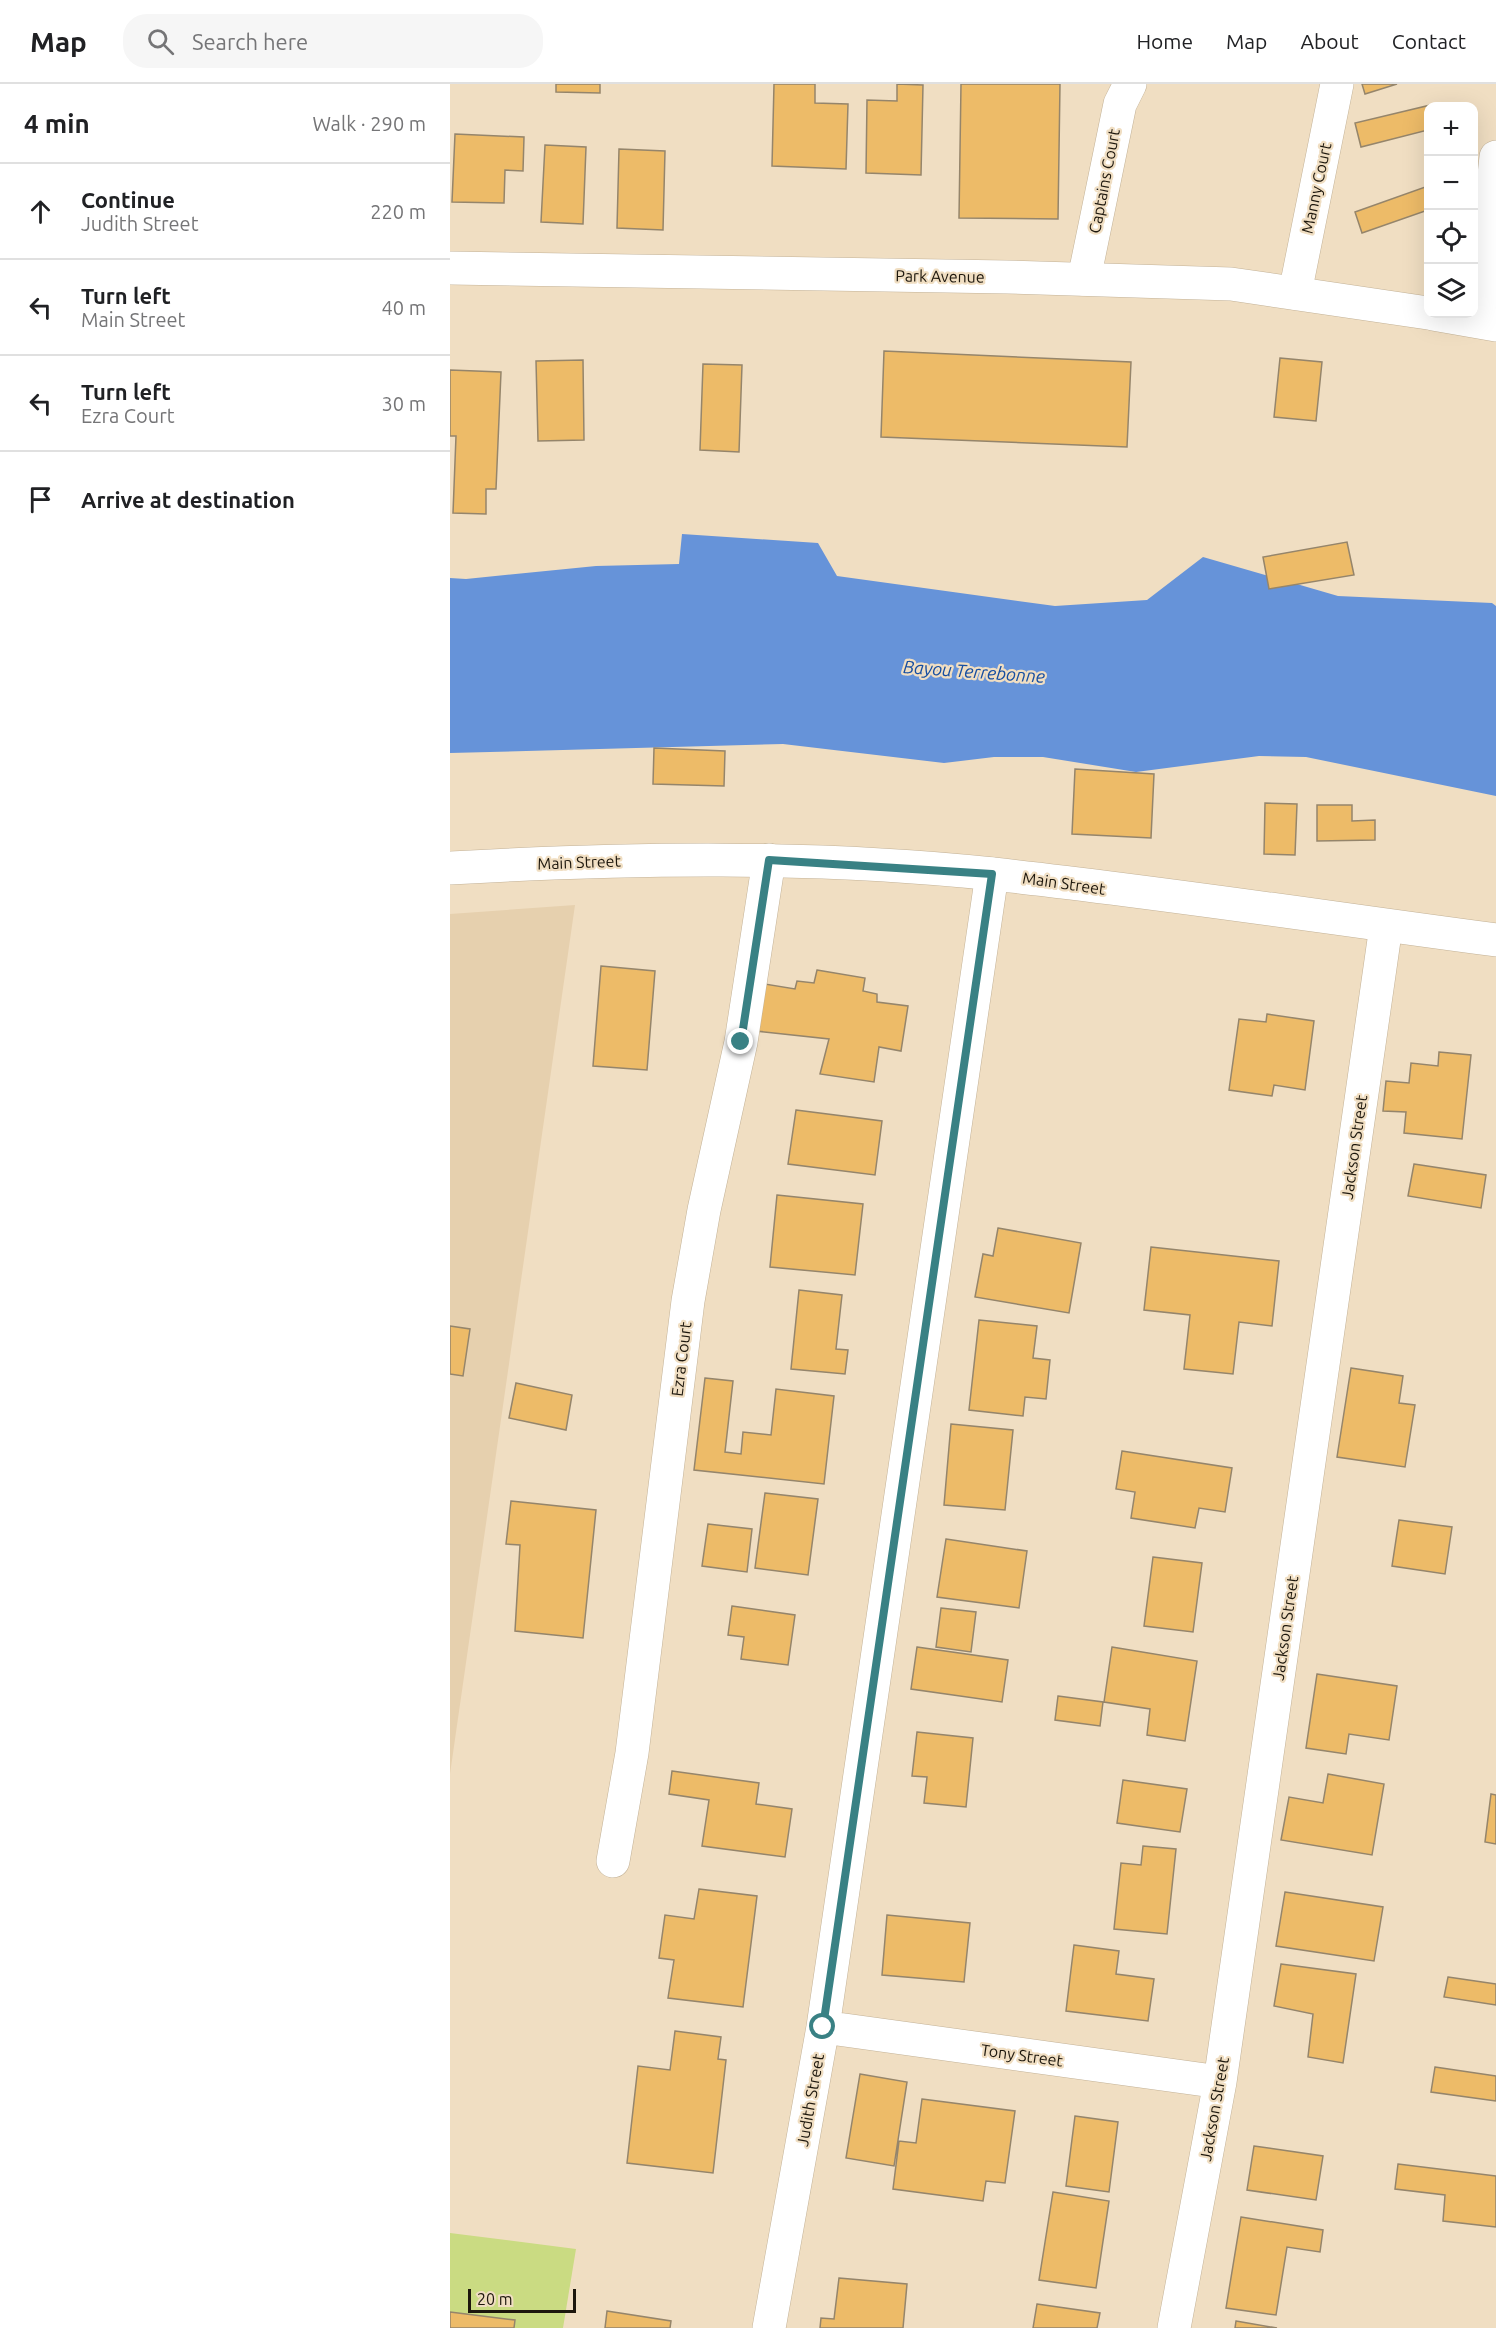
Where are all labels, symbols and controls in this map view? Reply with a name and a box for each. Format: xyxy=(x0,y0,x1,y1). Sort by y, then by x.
search box xyxy=(123,14,543,68)
icon: search xyxy=(144,25,177,58)
text: Map xyxy=(30,26,87,57)
text: Search here xyxy=(192,29,308,54)
text: Home xyxy=(1136,29,1193,53)
text: Map xyxy=(1226,29,1267,53)
text: About xyxy=(1300,29,1359,53)
text: Contact xyxy=(1392,29,1466,53)
map controls xyxy=(1424,102,1478,318)
button: + xyxy=(1424,102,1478,156)
text: 4 min xyxy=(24,109,90,138)
text: Walk · 290 m xyxy=(313,112,426,135)
street label: Captains Court xyxy=(1085,126,1123,235)
street label: Manny Court xyxy=(1298,140,1335,235)
button: − xyxy=(1424,156,1478,210)
text: Continue xyxy=(81,187,175,212)
icon: ahead xyxy=(24,195,57,228)
text: 220 m xyxy=(370,200,426,223)
button: locate xyxy=(1424,210,1478,264)
text: Judith Street xyxy=(81,212,199,235)
button: layers xyxy=(1424,264,1478,318)
street label: Park Avenue xyxy=(895,266,985,286)
text: Turn left xyxy=(81,283,171,308)
icon: left xyxy=(24,291,57,324)
text: 40 m xyxy=(382,296,426,319)
text: Main Street xyxy=(81,308,185,331)
text: Turn left xyxy=(81,379,171,404)
icon: left xyxy=(24,387,57,420)
text: 30 m xyxy=(382,392,426,415)
text: Ezra Court xyxy=(81,404,175,427)
icon: arrive xyxy=(24,483,57,516)
text: Arrive at destination xyxy=(81,487,295,512)
water label: Bayou Terrebonne xyxy=(902,656,1046,686)
street label: Main Street xyxy=(537,852,622,872)
street label: Main Street xyxy=(1021,868,1107,898)
route end xyxy=(727,1028,753,1054)
street label: Jackson Street xyxy=(1338,1093,1370,1200)
street label: Ezra Court xyxy=(668,1320,695,1397)
street label: Jackson Street xyxy=(1269,1574,1301,1681)
route start xyxy=(809,2013,835,2039)
street label: Tony Street xyxy=(980,2040,1065,2070)
street label: Judith Street xyxy=(793,2051,827,2148)
street label: Jackson Street xyxy=(1196,2055,1232,2162)
scale bar xyxy=(468,2286,576,2314)
text: 20 m xyxy=(477,2290,513,2308)

